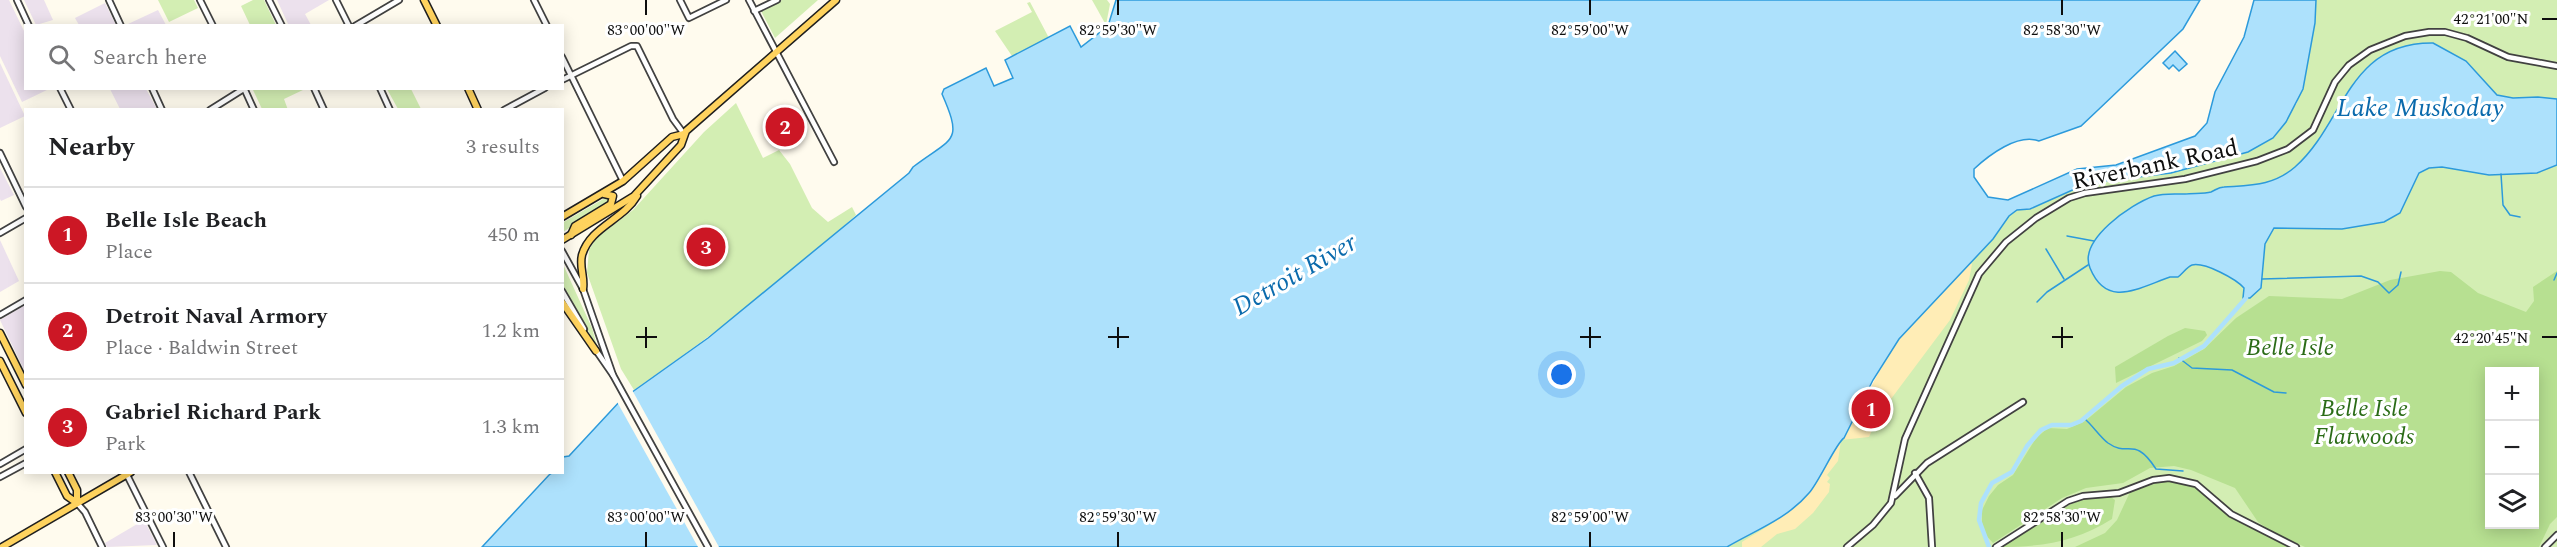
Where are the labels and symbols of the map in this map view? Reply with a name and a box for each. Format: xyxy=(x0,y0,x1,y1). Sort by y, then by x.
text: 42°21'00"N xyxy=(2454,8,2529,31)
text: 83°00'00"W xyxy=(607,19,685,42)
text: 82°59'30"W xyxy=(1079,19,1157,42)
text: 82°59'00"W xyxy=(1551,19,1629,42)
text: 82°58'30"W xyxy=(2023,19,2101,42)
water label: Lake Muskoday xyxy=(2336,88,2504,128)
pin: 2 xyxy=(766,104,804,150)
street label: Riverbank Road xyxy=(2069,130,2242,200)
water label: Detroit River xyxy=(1225,223,1365,327)
pin: 3 xyxy=(686,224,726,270)
text: 42°20'45"N xyxy=(2454,327,2529,350)
park label: Belle Isle xyxy=(2246,330,2334,366)
your location xyxy=(1547,360,1576,389)
pin: 1 xyxy=(1852,386,1890,432)
park label: Belle Isle Flatwoods xyxy=(2314,391,2415,455)
text: 83°00'30"W xyxy=(135,506,213,529)
text: 83°00'00"W xyxy=(607,506,685,529)
text: 82°59'30"W xyxy=(1079,506,1157,529)
text: 82°59'00"W xyxy=(1551,506,1629,529)
text: 82°58'30"W xyxy=(2023,506,2101,529)

